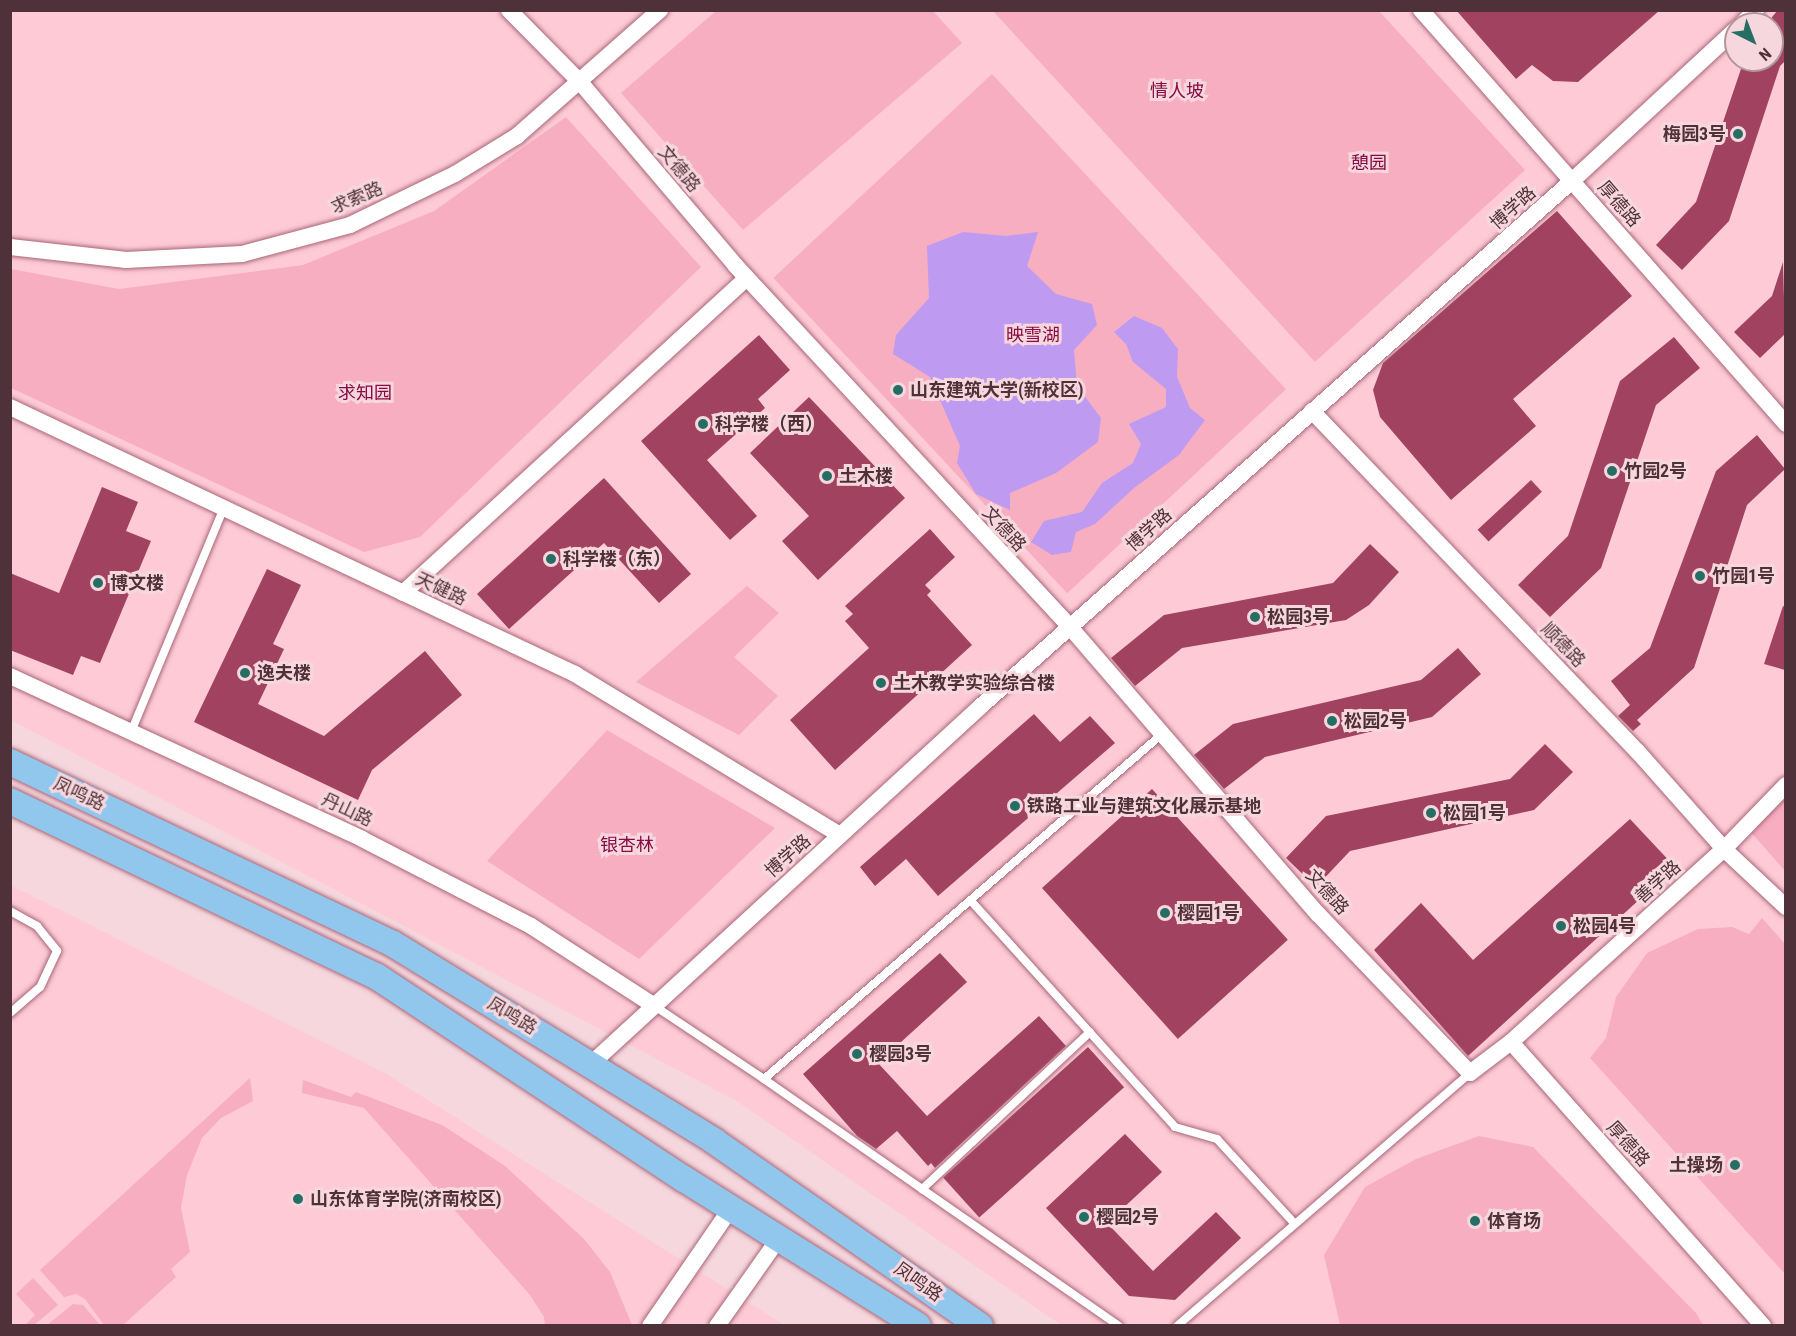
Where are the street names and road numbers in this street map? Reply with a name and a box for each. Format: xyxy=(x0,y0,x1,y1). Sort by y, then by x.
street label: 文德路 xyxy=(653,141,705,197)
street label: 厚德路 xyxy=(1593,177,1645,231)
street label: 求索路 xyxy=(328,178,386,218)
street label: 博学路 xyxy=(1486,182,1540,234)
street label: 文德路 xyxy=(978,502,1030,556)
street label: 博学路 xyxy=(1122,504,1176,556)
street label: 天健路 xyxy=(412,568,470,610)
street label: 顺德路 xyxy=(1536,618,1590,672)
street label: 凤鸣路 xyxy=(50,773,108,815)
street label: 丹山路 xyxy=(318,789,376,831)
street label: 博学路 xyxy=(761,830,815,882)
street label: 善学路 xyxy=(1631,856,1685,908)
street label: 文德路 xyxy=(1301,865,1353,919)
street label: 凤鸣路 xyxy=(483,993,541,1039)
street label: 厚德路 xyxy=(1602,1117,1654,1171)
street label: 凤鸣路 xyxy=(890,1258,946,1306)

